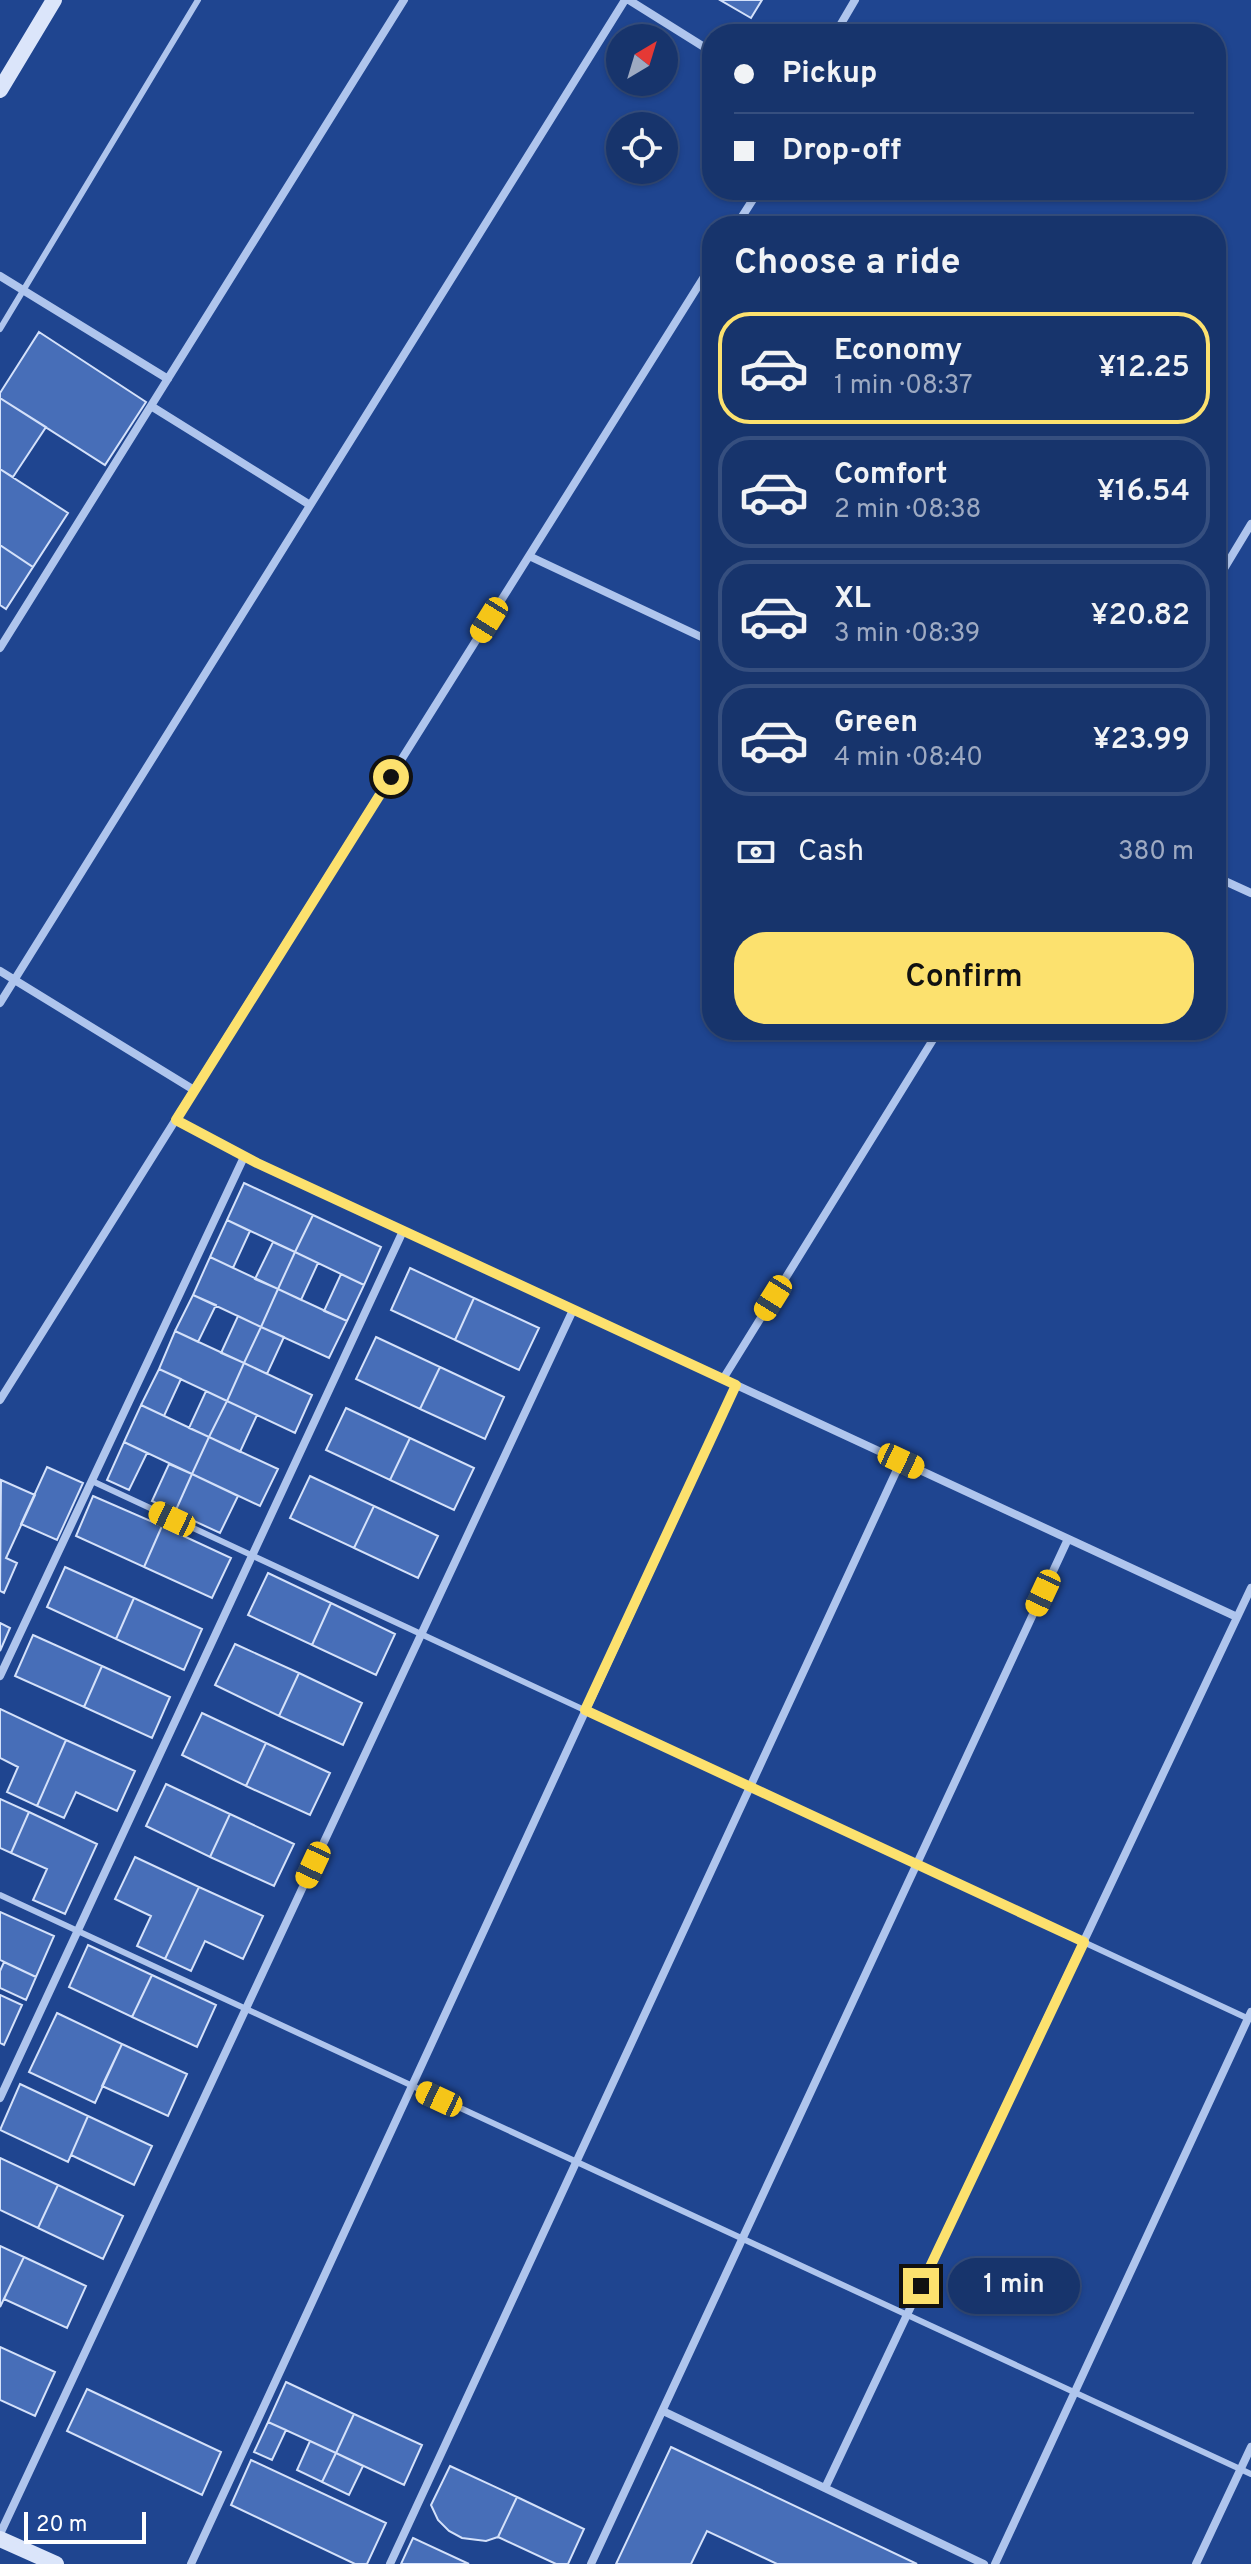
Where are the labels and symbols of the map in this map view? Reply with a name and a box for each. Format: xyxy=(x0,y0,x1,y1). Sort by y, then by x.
north arrow xyxy=(606,24,678,96)
car xyxy=(466,593,512,647)
route start xyxy=(373,759,409,795)
car xyxy=(750,1271,796,1325)
car xyxy=(874,1440,928,1482)
car xyxy=(145,1498,199,1540)
car xyxy=(1022,1566,1064,1620)
car xyxy=(292,1838,334,1892)
car xyxy=(412,2078,466,2120)
callout: 1 min xyxy=(949,2258,1081,2314)
route end xyxy=(903,2268,939,2304)
scale bar xyxy=(24,2508,146,2544)

